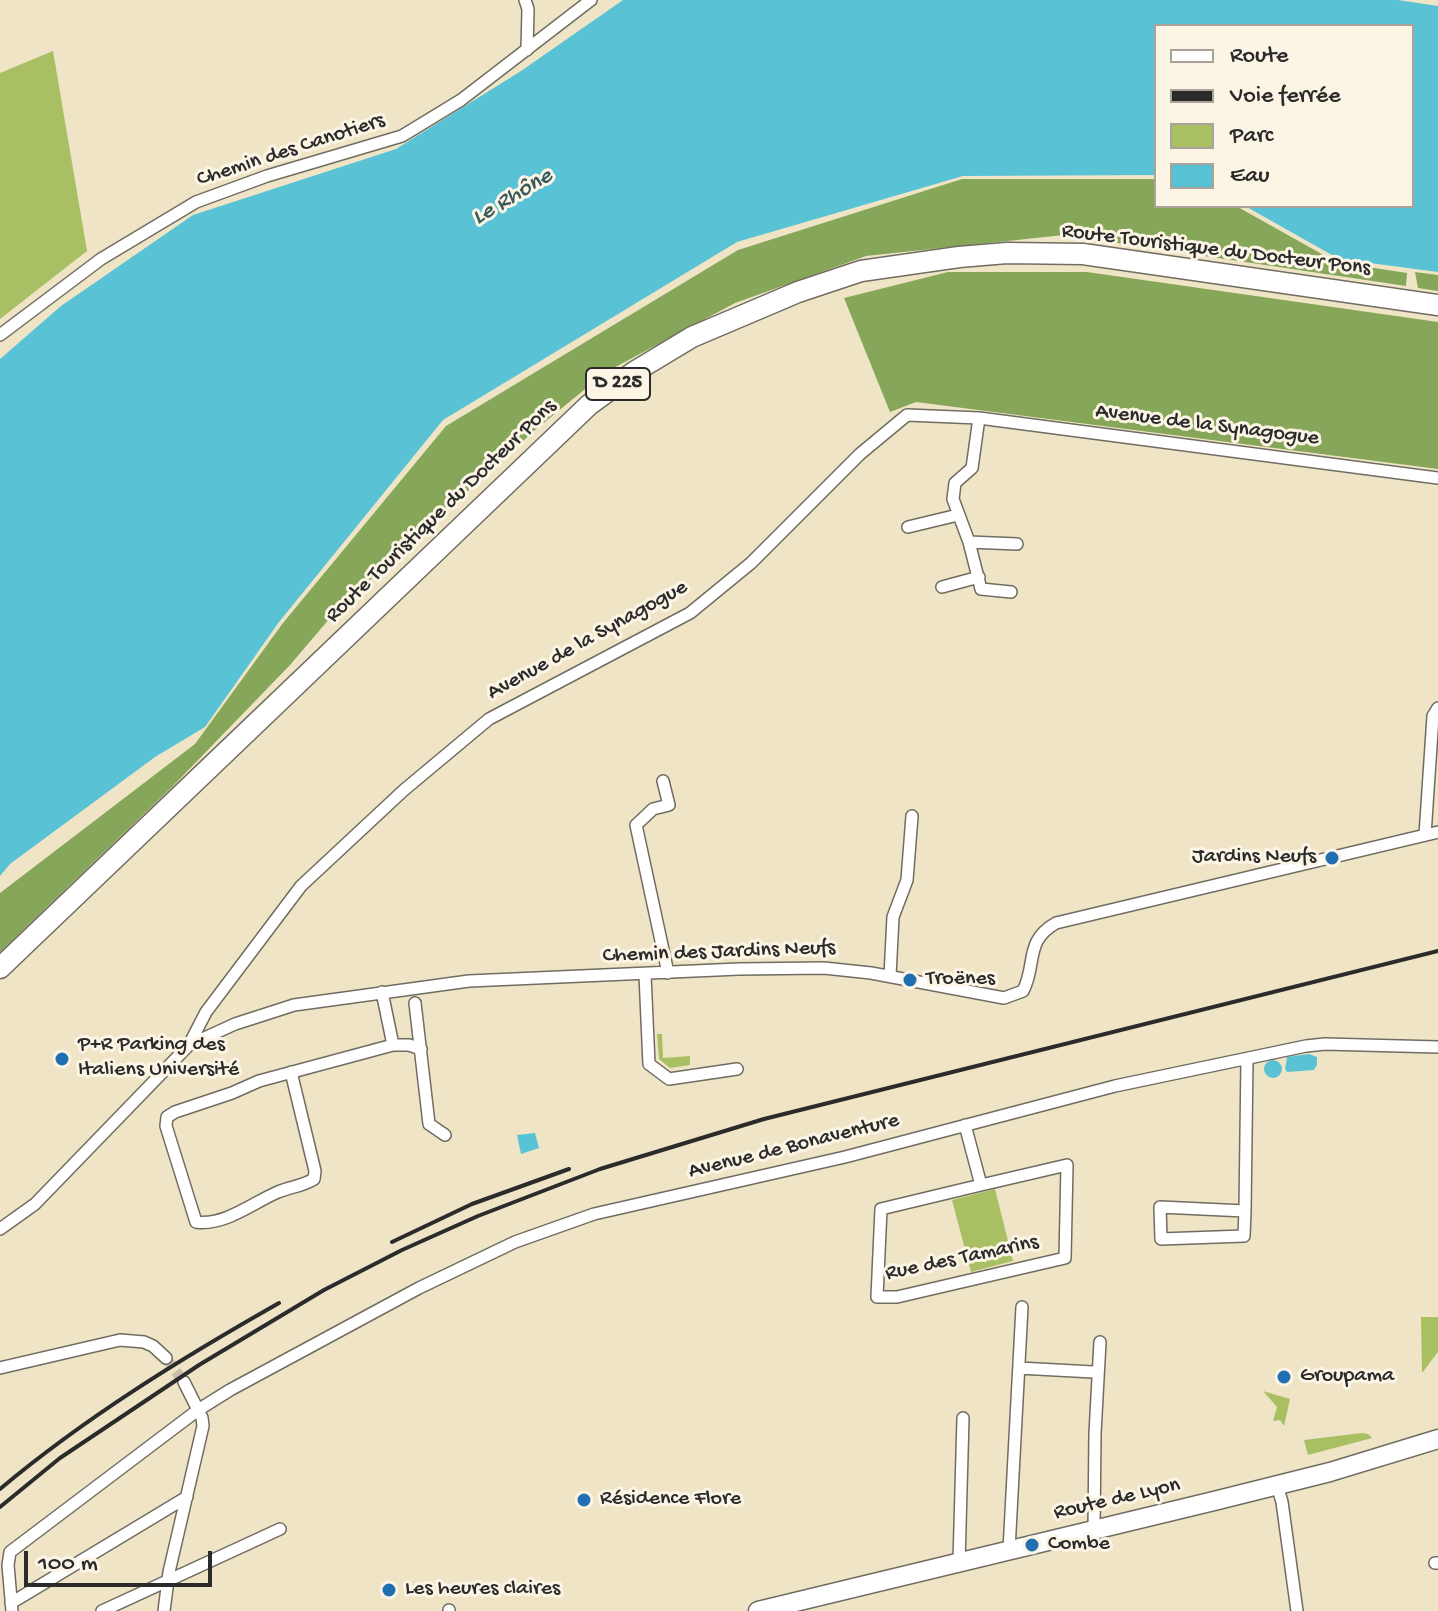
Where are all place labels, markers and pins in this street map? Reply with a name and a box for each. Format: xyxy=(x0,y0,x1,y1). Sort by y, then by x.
place label: Jardins Neufs xyxy=(1192,845,1316,871)
marker: Jardins Neufs xyxy=(1323,849,1341,867)
place label: Troënes xyxy=(926,967,995,993)
marker: Troënes xyxy=(901,971,919,989)
place label: P+R Parking des Italiens Université xyxy=(78,1033,239,1084)
marker: P+R Parking des Italiens Université xyxy=(53,1050,71,1068)
place label: Groupama xyxy=(1300,1364,1394,1390)
marker: Groupama xyxy=(1275,1368,1293,1386)
place label: Résidence Flore xyxy=(600,1487,741,1513)
marker: Résidence Flore xyxy=(575,1491,593,1509)
place label: Combe xyxy=(1048,1532,1110,1558)
marker: Combe xyxy=(1023,1536,1041,1554)
place label: Les heures claires xyxy=(405,1577,560,1603)
marker: Les heures claires xyxy=(380,1581,398,1599)

